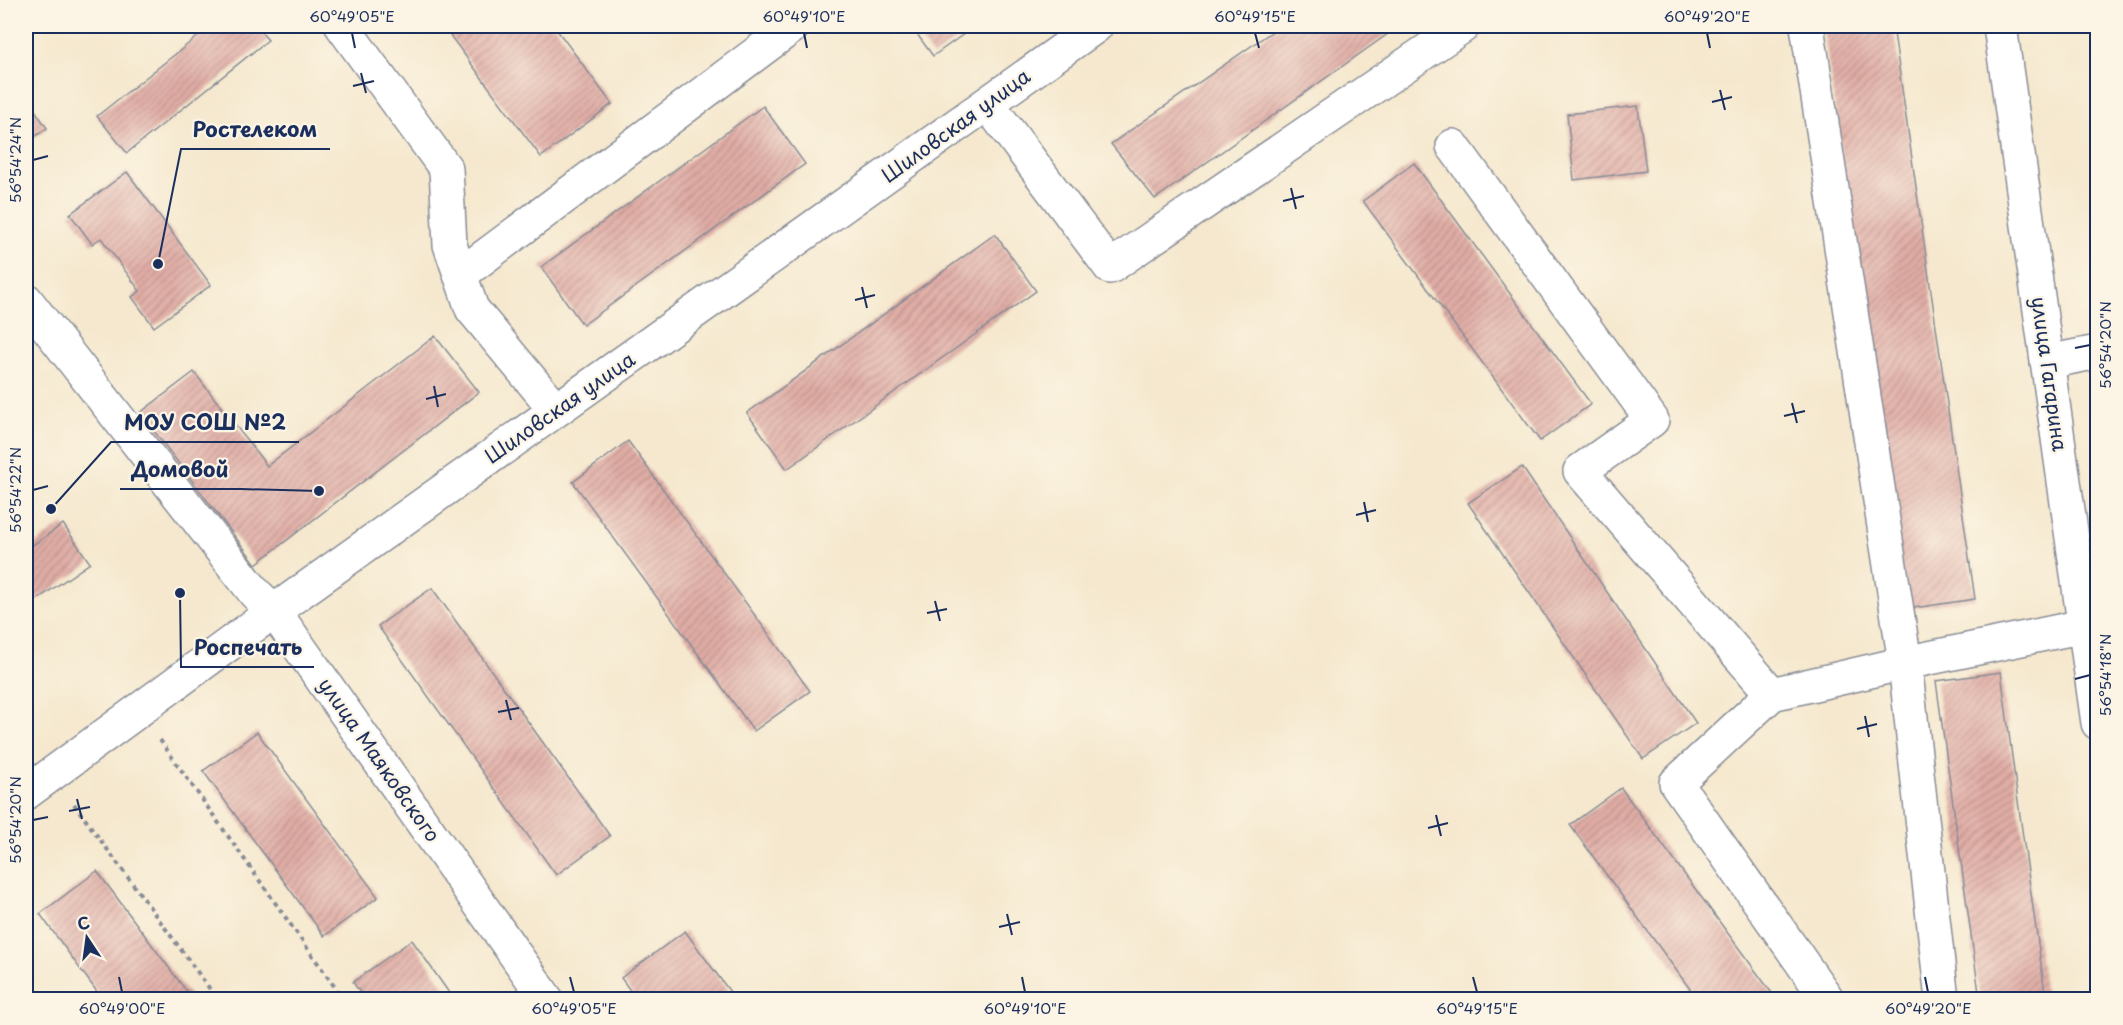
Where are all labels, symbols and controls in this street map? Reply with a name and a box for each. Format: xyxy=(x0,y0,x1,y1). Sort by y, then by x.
text: 60°49'05"E xyxy=(309,4,395,27)
text: 60°49'10"E xyxy=(763,4,845,27)
text: 60°49'15"E xyxy=(1214,4,1296,27)
text: 60°49'20"E xyxy=(1664,4,1750,27)
street label: Шиловская улица xyxy=(875,61,1036,190)
callout: Ростелеком xyxy=(181,110,330,149)
text: Ростелеком xyxy=(193,112,317,144)
text: 56°54'24"N xyxy=(3,117,26,203)
street label: улица Гагарина xyxy=(2024,294,2076,454)
text: 56°54'20"N xyxy=(2093,301,2116,389)
street label: Шиловская улица xyxy=(478,344,641,470)
callout: МОУ СОШ №2 xyxy=(111,403,299,442)
text: МОУ СОШ №2 xyxy=(124,405,286,437)
text: 56°54'22"N xyxy=(3,447,26,533)
callout: Домовой xyxy=(120,450,241,489)
text: Домовой xyxy=(130,452,229,484)
callout: Роспечать xyxy=(181,628,314,667)
text: Роспечать xyxy=(194,630,302,662)
text: 56°54'18"N xyxy=(2093,634,2116,716)
street label: улица Маяковского xyxy=(312,671,448,848)
text: 56°54'20"N xyxy=(3,776,26,864)
north arrow xyxy=(57,908,117,968)
text: С xyxy=(75,909,92,935)
text: 60°49'00"E xyxy=(79,996,165,1019)
text: 60°49'05"E xyxy=(531,996,617,1019)
text: 60°49'10"E xyxy=(984,996,1066,1019)
text: 60°49'15"E xyxy=(1436,996,1518,1019)
text: 60°49'20"E xyxy=(1885,996,1971,1019)

